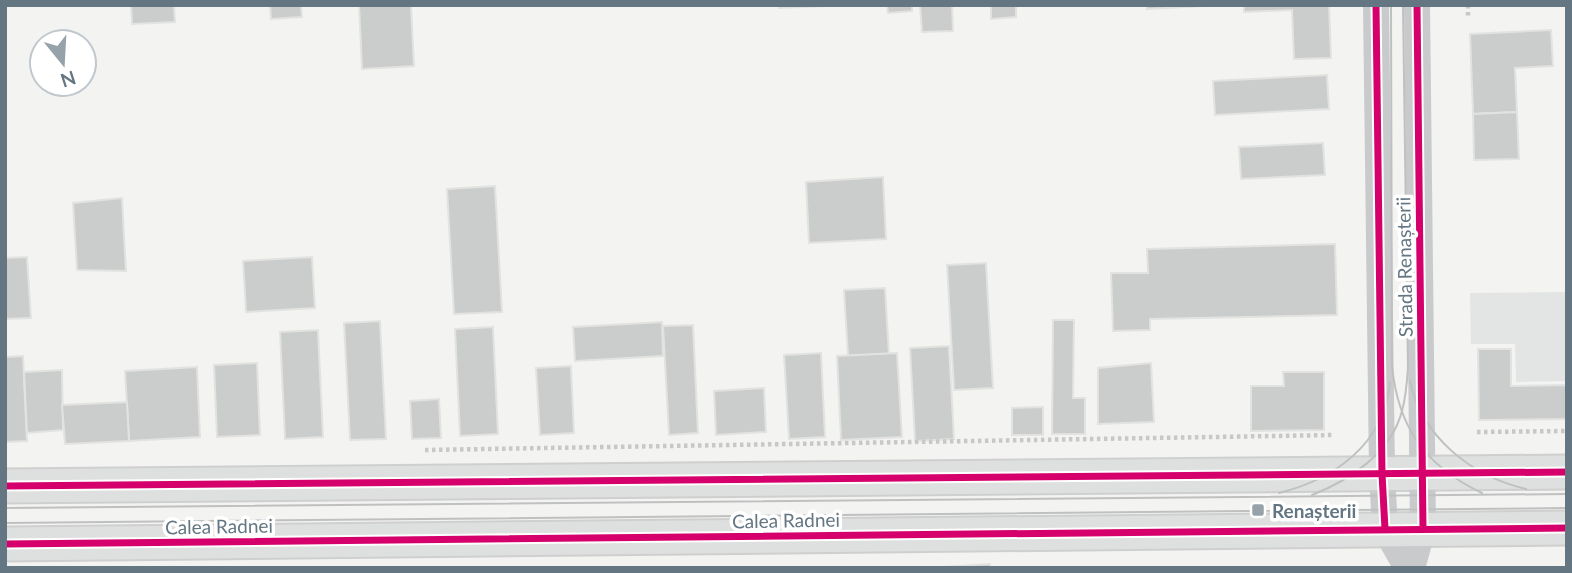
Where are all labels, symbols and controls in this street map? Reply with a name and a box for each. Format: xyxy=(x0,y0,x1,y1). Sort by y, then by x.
north arrow xyxy=(28,28,98,98)
text: N xyxy=(58,66,79,93)
street label: Strada Renașterii xyxy=(1391,197,1417,337)
place label: Renașterii xyxy=(1272,499,1356,522)
marker: Renașterii xyxy=(1250,502,1266,518)
street label: Calea Radnei xyxy=(732,508,840,532)
street label: Calea Radnei xyxy=(165,514,273,538)

